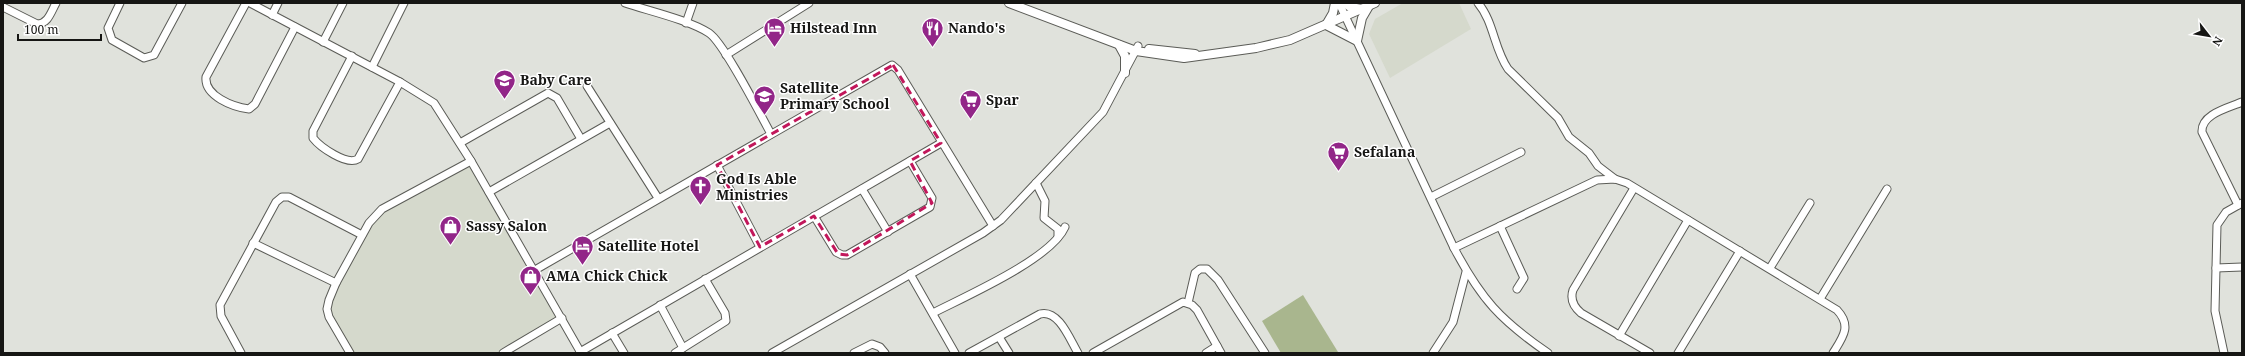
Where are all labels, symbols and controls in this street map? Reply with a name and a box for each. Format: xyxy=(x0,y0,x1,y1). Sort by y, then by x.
hotel icon: Hilstead Inn xyxy=(761,15,787,48)
restaurant icon: Nando's xyxy=(919,15,945,48)
scale bar xyxy=(18,16,101,42)
north arrow xyxy=(2189,16,2229,56)
place label: Hilstead Inn xyxy=(790,18,877,37)
place label: Nando's xyxy=(948,18,1006,37)
text: 100 m xyxy=(24,21,59,38)
text: N xyxy=(2209,34,2227,49)
school or university icon: Baby Care xyxy=(491,67,517,100)
place label: Baby Care xyxy=(520,70,591,89)
place label: Satellite Primary School xyxy=(780,78,889,113)
school or university icon: Satellite Primary School xyxy=(752,83,778,116)
supermarket icon: Spar xyxy=(958,87,984,120)
place label: Spar xyxy=(986,90,1020,109)
supermarket icon: Sefalana xyxy=(1325,139,1351,172)
place label: Sefalana xyxy=(1354,142,1415,161)
place label: God Is Able Ministries xyxy=(716,169,797,204)
church icon: God Is Able Ministries xyxy=(688,174,714,207)
shop icon: Sassy Salon xyxy=(438,213,464,246)
place label: Sassy Salon xyxy=(466,216,547,235)
hotel icon: Satellite Hotel xyxy=(570,233,596,266)
place label: Satellite Hotel xyxy=(598,236,699,255)
shop icon: AMA Chick Chick xyxy=(517,263,543,296)
place label: AMA Chick Chick xyxy=(546,266,668,285)

